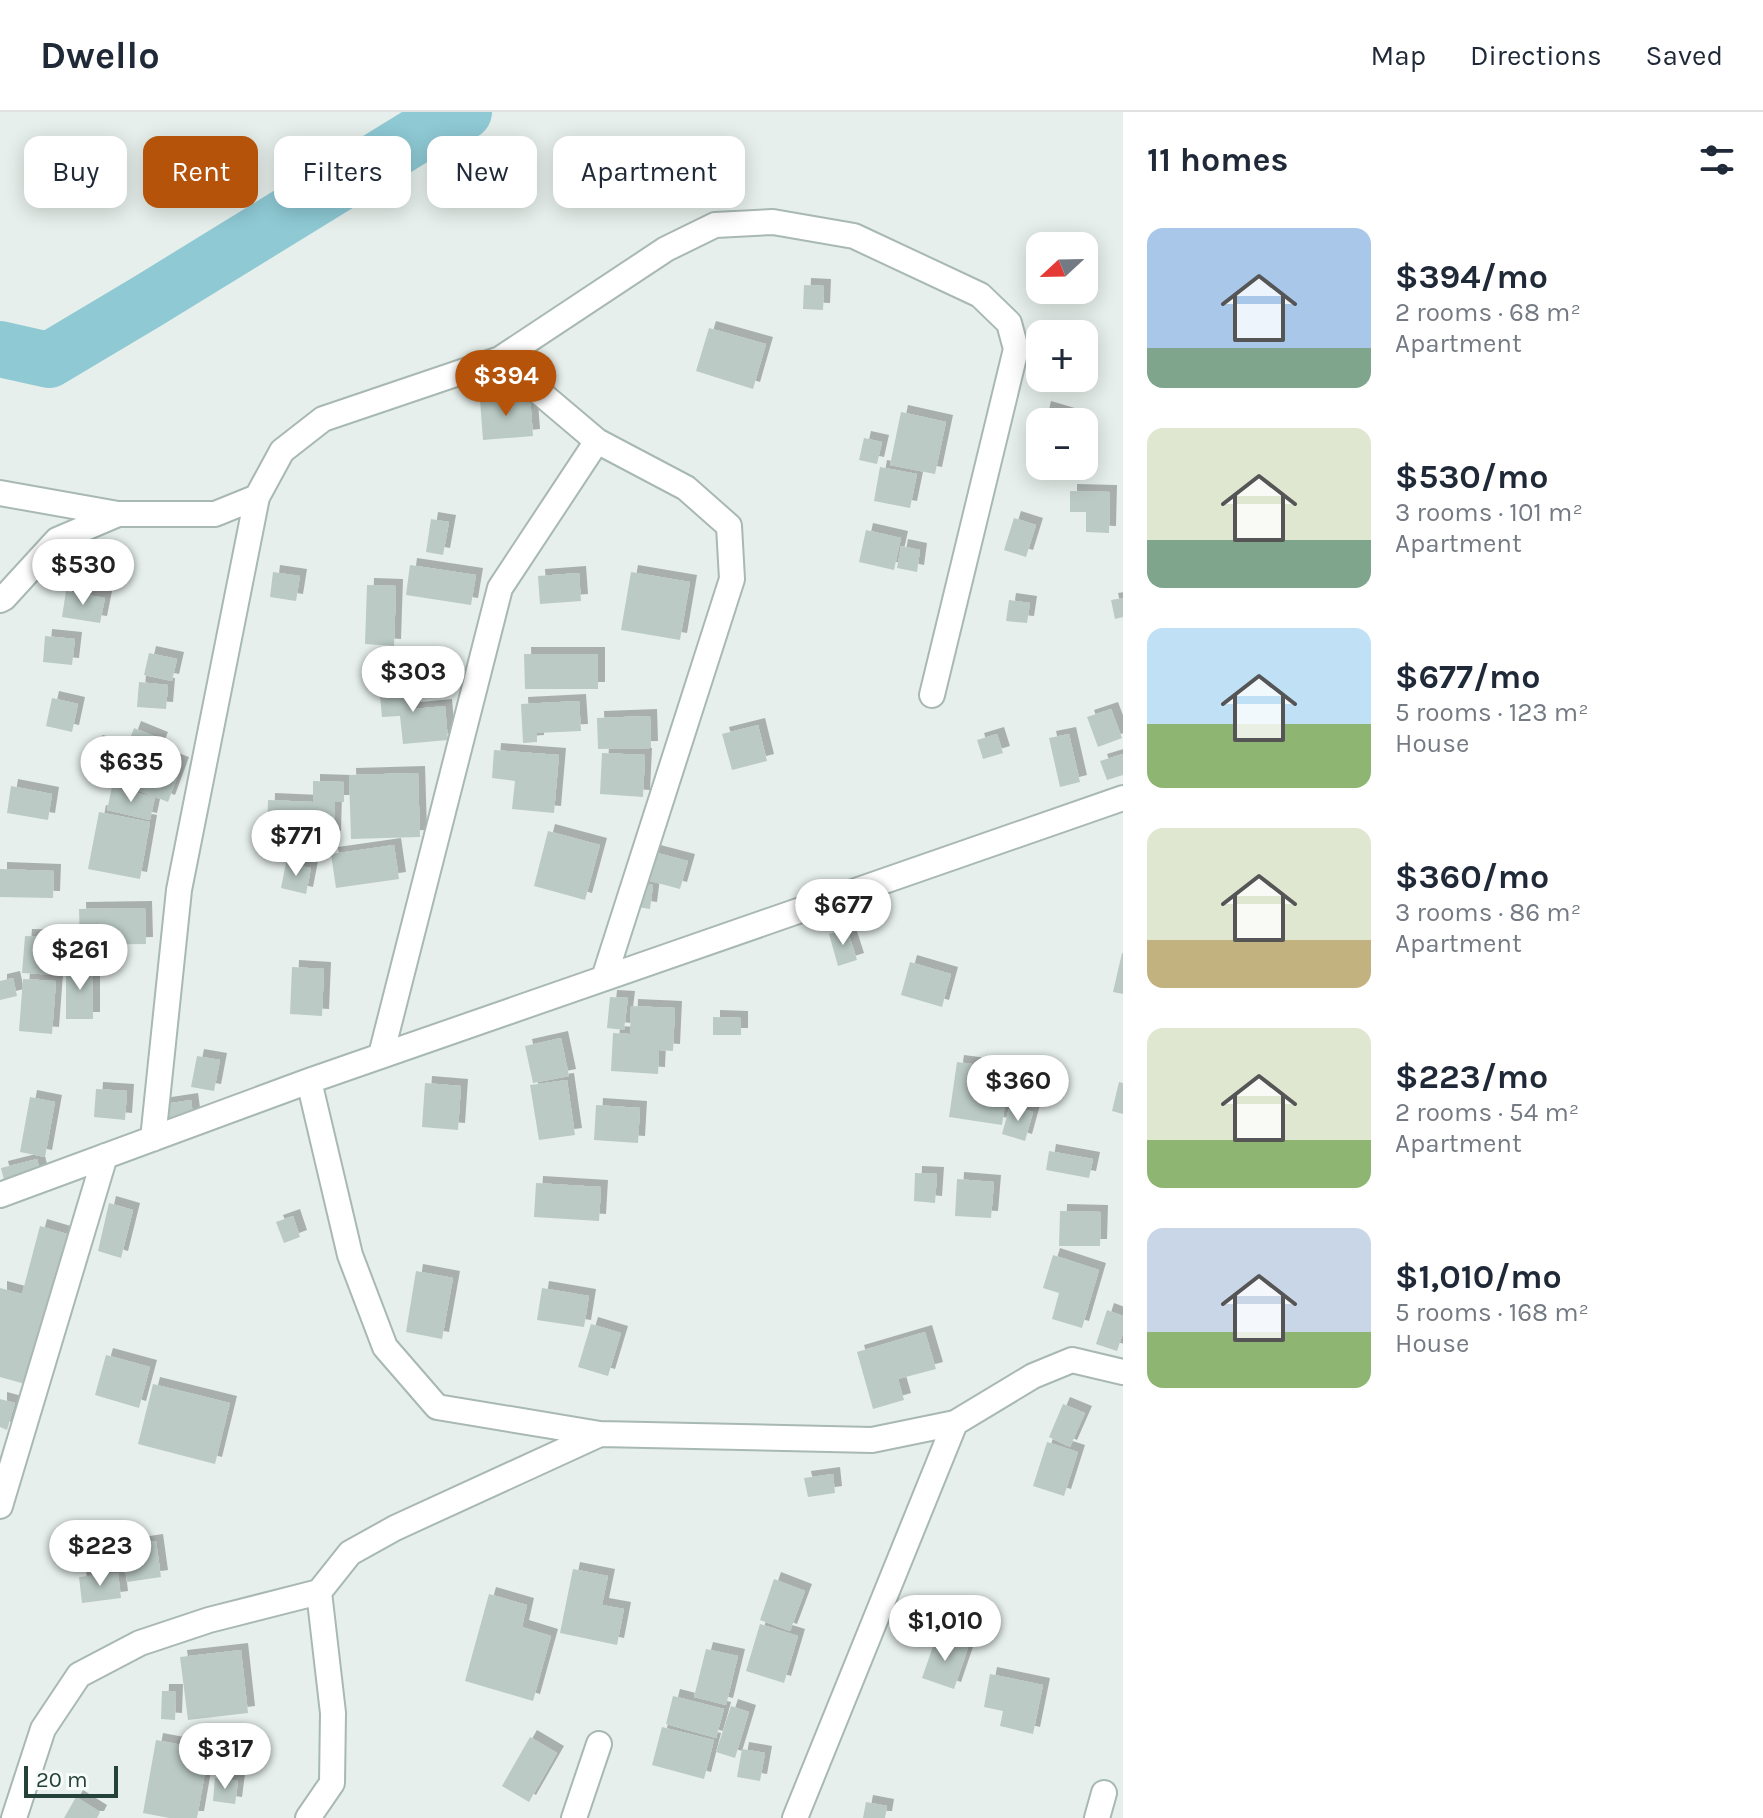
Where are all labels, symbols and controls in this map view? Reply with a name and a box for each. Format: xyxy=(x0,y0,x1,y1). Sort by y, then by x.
text: Dwello xyxy=(40,33,160,78)
text: Map xyxy=(1371,39,1426,72)
text: Directions xyxy=(1470,39,1602,72)
text: Saved xyxy=(1646,39,1723,72)
chip: Buy xyxy=(24,136,127,208)
chip: Rent xyxy=(143,136,258,208)
chip: Filters xyxy=(274,136,411,208)
chip: New xyxy=(427,136,537,208)
chip: Apartment xyxy=(553,136,745,208)
icon: filters xyxy=(1695,138,1739,182)
text: 11 homes xyxy=(1147,140,1289,180)
north arrow xyxy=(1026,232,1098,304)
map controls xyxy=(1026,232,1098,480)
text: $394/mo xyxy=(1395,257,1548,297)
icon: home xyxy=(1211,260,1307,356)
text: 2 rooms · 68 m² xyxy=(1395,297,1581,328)
button: + xyxy=(1026,320,1098,392)
text: Apartment xyxy=(1395,328,1522,359)
pin: $394 xyxy=(459,350,553,418)
text: $394 xyxy=(473,360,539,391)
button: − xyxy=(1026,408,1098,480)
text: $530/mo xyxy=(1395,457,1548,497)
icon: home xyxy=(1211,460,1307,556)
text: 3 rooms · 101 m² xyxy=(1395,497,1583,528)
text: Apartment xyxy=(1395,528,1522,559)
pin: $530 xyxy=(36,539,130,607)
text: $530 xyxy=(50,549,116,580)
pin: $303 xyxy=(366,646,460,714)
text: $303 xyxy=(380,656,446,687)
text: $677/mo xyxy=(1395,657,1540,697)
icon: home xyxy=(1211,660,1307,756)
text: 5 rooms · 123 m² xyxy=(1395,697,1589,728)
text: House xyxy=(1395,728,1469,759)
pin: $635 xyxy=(84,736,178,804)
text: $635 xyxy=(98,746,164,777)
pin: $771 xyxy=(249,810,343,878)
text: $771 xyxy=(269,820,323,851)
text: $360/mo xyxy=(1395,857,1549,897)
icon: home xyxy=(1211,860,1307,956)
pin: $677 xyxy=(796,879,890,947)
text: $677 xyxy=(813,889,873,920)
text: 3 rooms · 86 m² xyxy=(1395,897,1581,928)
pin: $261 xyxy=(33,924,127,992)
text: Apartment xyxy=(1395,928,1522,959)
text: $261 xyxy=(51,934,109,965)
pin: $360 xyxy=(971,1055,1065,1123)
text: $223/mo xyxy=(1395,1057,1548,1097)
icon: home xyxy=(1211,1060,1307,1156)
text: $360 xyxy=(985,1065,1051,1096)
text: 2 rooms · 54 m² xyxy=(1395,1097,1579,1128)
text: Apartment xyxy=(1395,1128,1522,1159)
text: $1,010/mo xyxy=(1395,1257,1562,1297)
icon: home xyxy=(1211,1260,1307,1356)
text: 5 rooms · 168 m² xyxy=(1395,1297,1589,1328)
text: House xyxy=(1395,1328,1469,1359)
pin: $223 xyxy=(53,1520,147,1588)
text: $223 xyxy=(67,1530,133,1561)
pin: $1,010 xyxy=(880,1595,1010,1663)
text: $1,010 xyxy=(907,1605,983,1636)
pin: $317 xyxy=(178,1723,272,1791)
text: $317 xyxy=(197,1733,253,1764)
scale bar xyxy=(24,1762,118,1798)
text: 20 m xyxy=(36,1767,88,1793)

